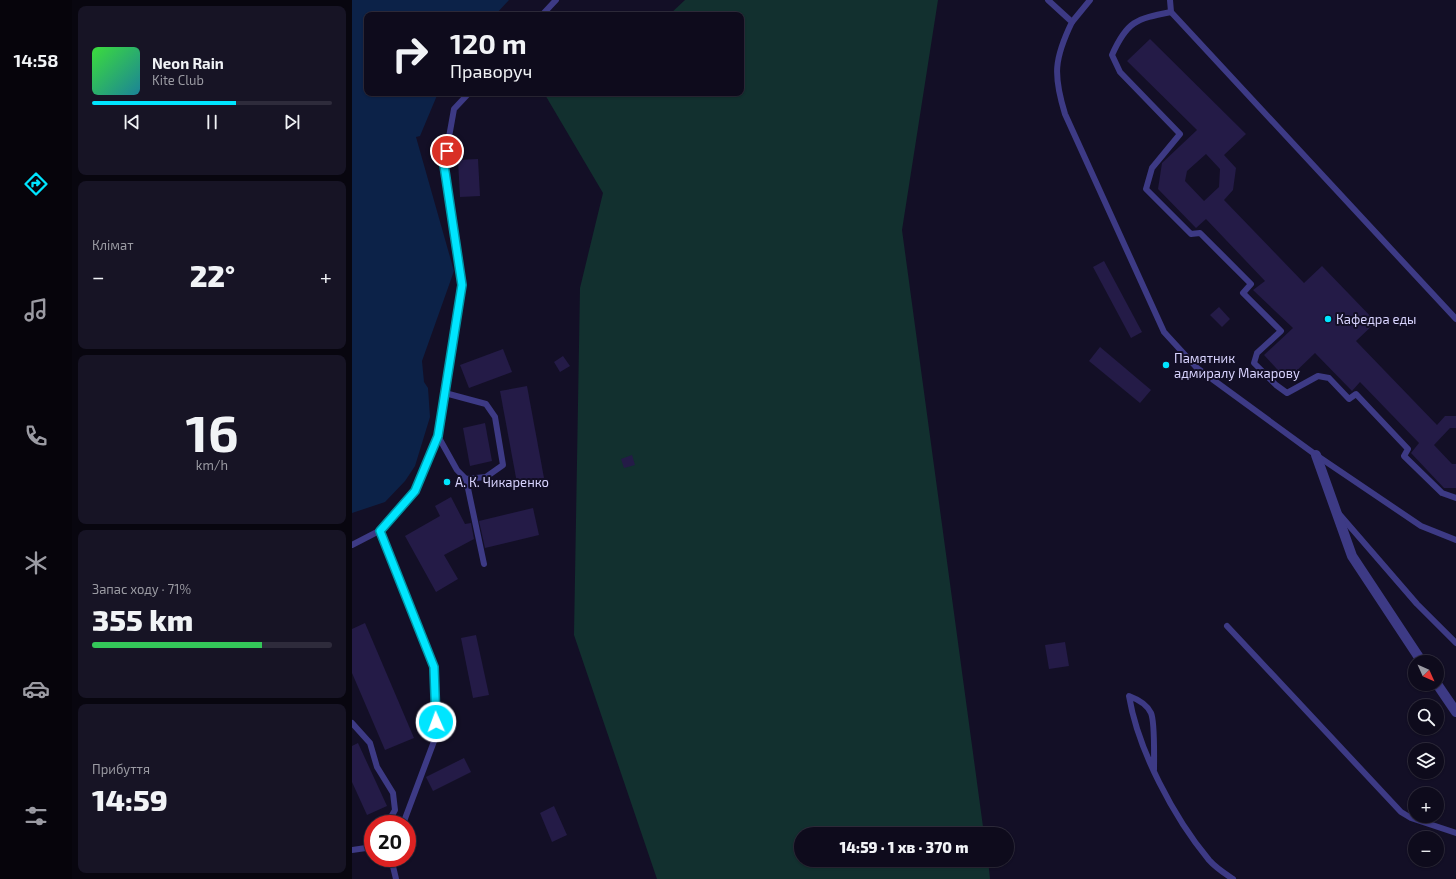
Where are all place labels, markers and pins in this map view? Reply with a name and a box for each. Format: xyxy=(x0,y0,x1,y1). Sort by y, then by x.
pin xyxy=(430,134,464,168)
place label: Кафедра еды xyxy=(1336,311,1416,327)
marker: Кафедра еды xyxy=(1323,314,1333,324)
place label: Памятник адмиралу Макарову xyxy=(1174,350,1300,381)
marker: Памятник адмиралу Макарову xyxy=(1161,360,1171,370)
place label: А. К. Чикаренко xyxy=(455,474,549,490)
marker: А. К. Чикаренко xyxy=(442,477,452,487)

